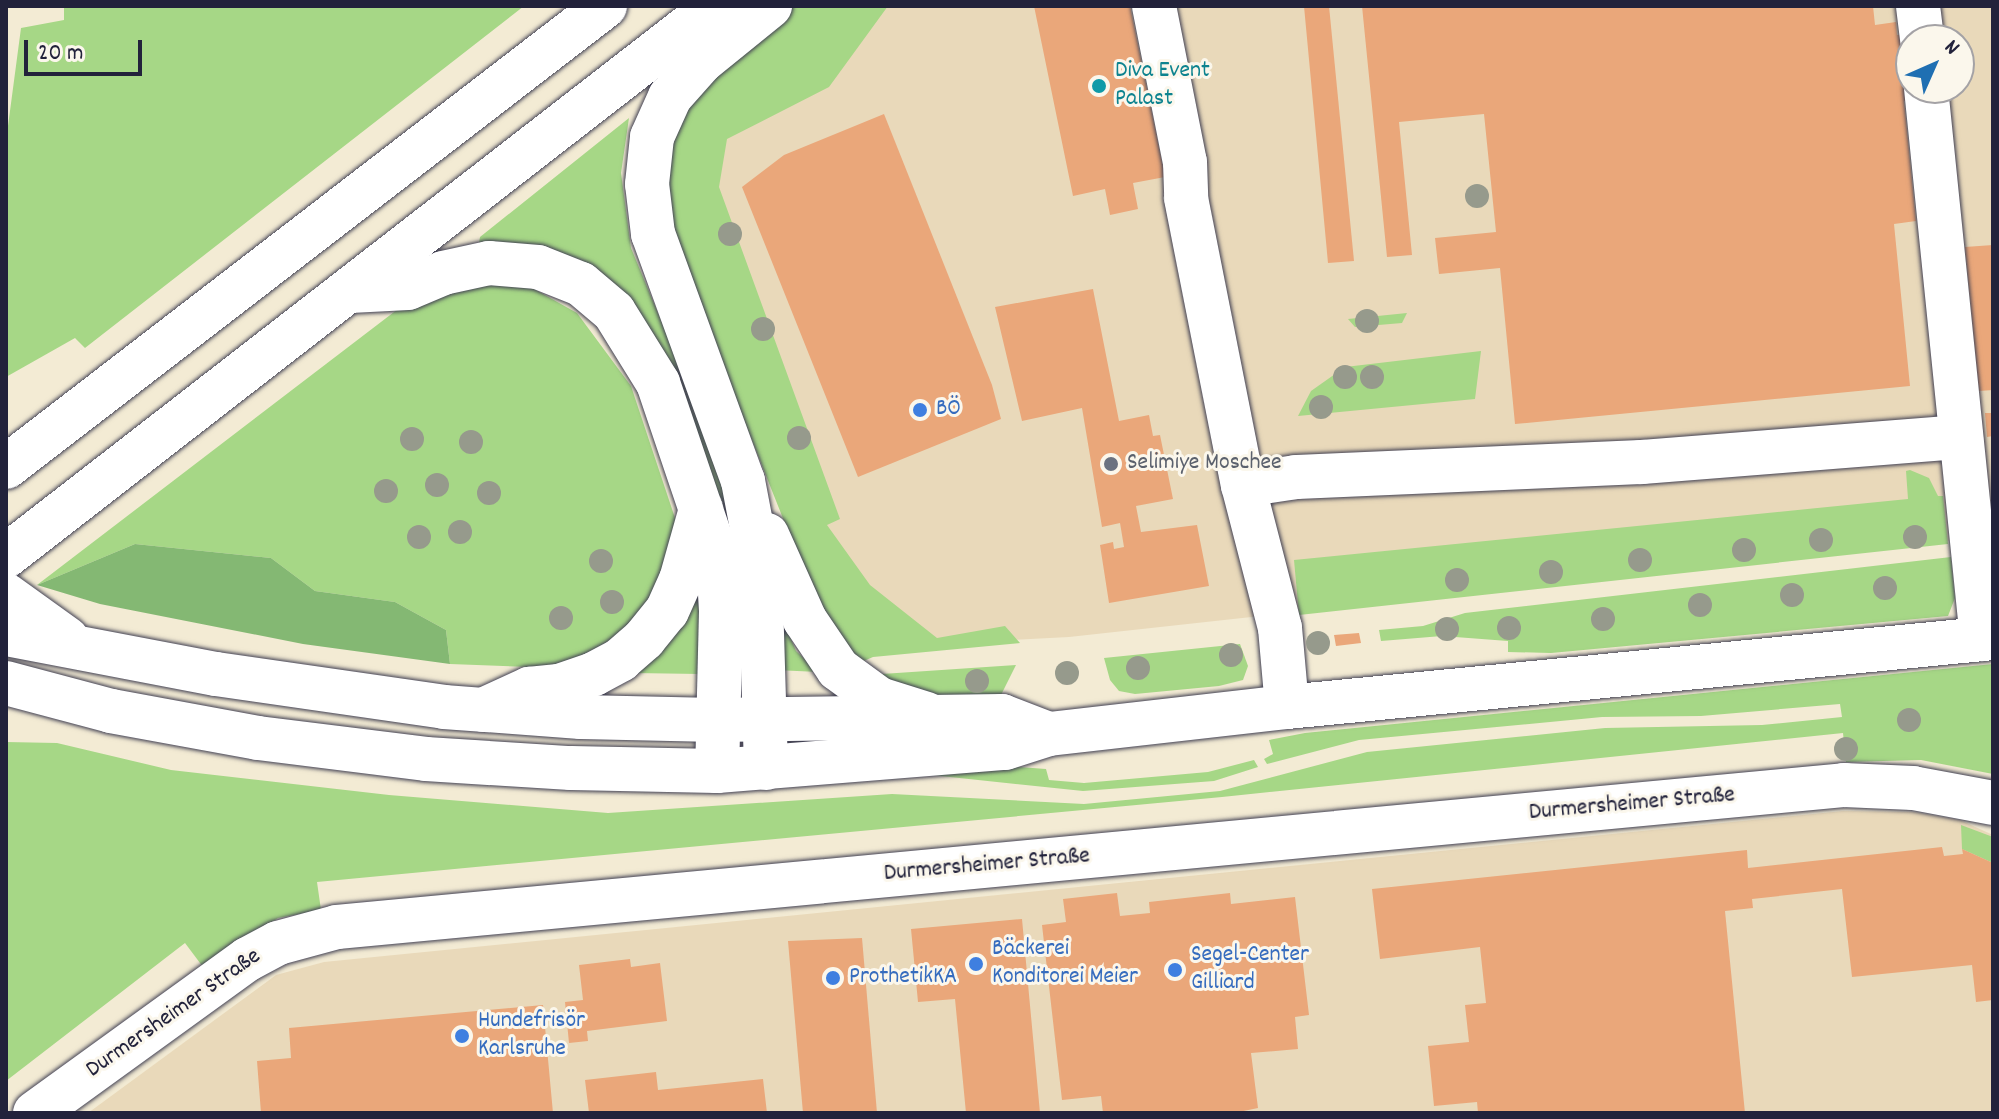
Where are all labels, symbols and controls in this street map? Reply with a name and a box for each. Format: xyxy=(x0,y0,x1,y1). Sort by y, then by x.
scale bar xyxy=(28,24,146,74)
north arrow xyxy=(1895,24,1975,104)
text: N xyxy=(1936,33,1966,63)
text: 20 m xyxy=(38,37,84,71)
place label: Diva Event Palast xyxy=(1115,58,1210,114)
marker: Diva Event Palast xyxy=(1090,77,1108,95)
place label: BÖ xyxy=(936,396,960,424)
marker: BÖ xyxy=(911,401,929,419)
place label: Selimiye Moschee xyxy=(1127,450,1282,478)
marker: Selimiye Moschee xyxy=(1102,455,1120,473)
street label: Durmersheimer Straße xyxy=(1528,782,1736,828)
street label: Durmersheimer Straße xyxy=(883,843,1091,889)
place label: Bäckerei Konditorei Meier xyxy=(992,936,1138,992)
place label: Segel-Center Gilliard xyxy=(1191,942,1309,998)
street label: Durmersheimer Straße xyxy=(81,943,267,1085)
marker: Bäckerei Konditorei Meier xyxy=(967,955,985,973)
marker: Segel-Center Gilliard xyxy=(1166,961,1184,979)
place label: ProthetikKA xyxy=(849,964,957,992)
marker: ProthetikKA xyxy=(824,969,842,987)
place label: Hundefrisör Karlsruhe xyxy=(478,1008,585,1064)
marker: Hundefrisör Karlsruhe xyxy=(453,1027,471,1045)

